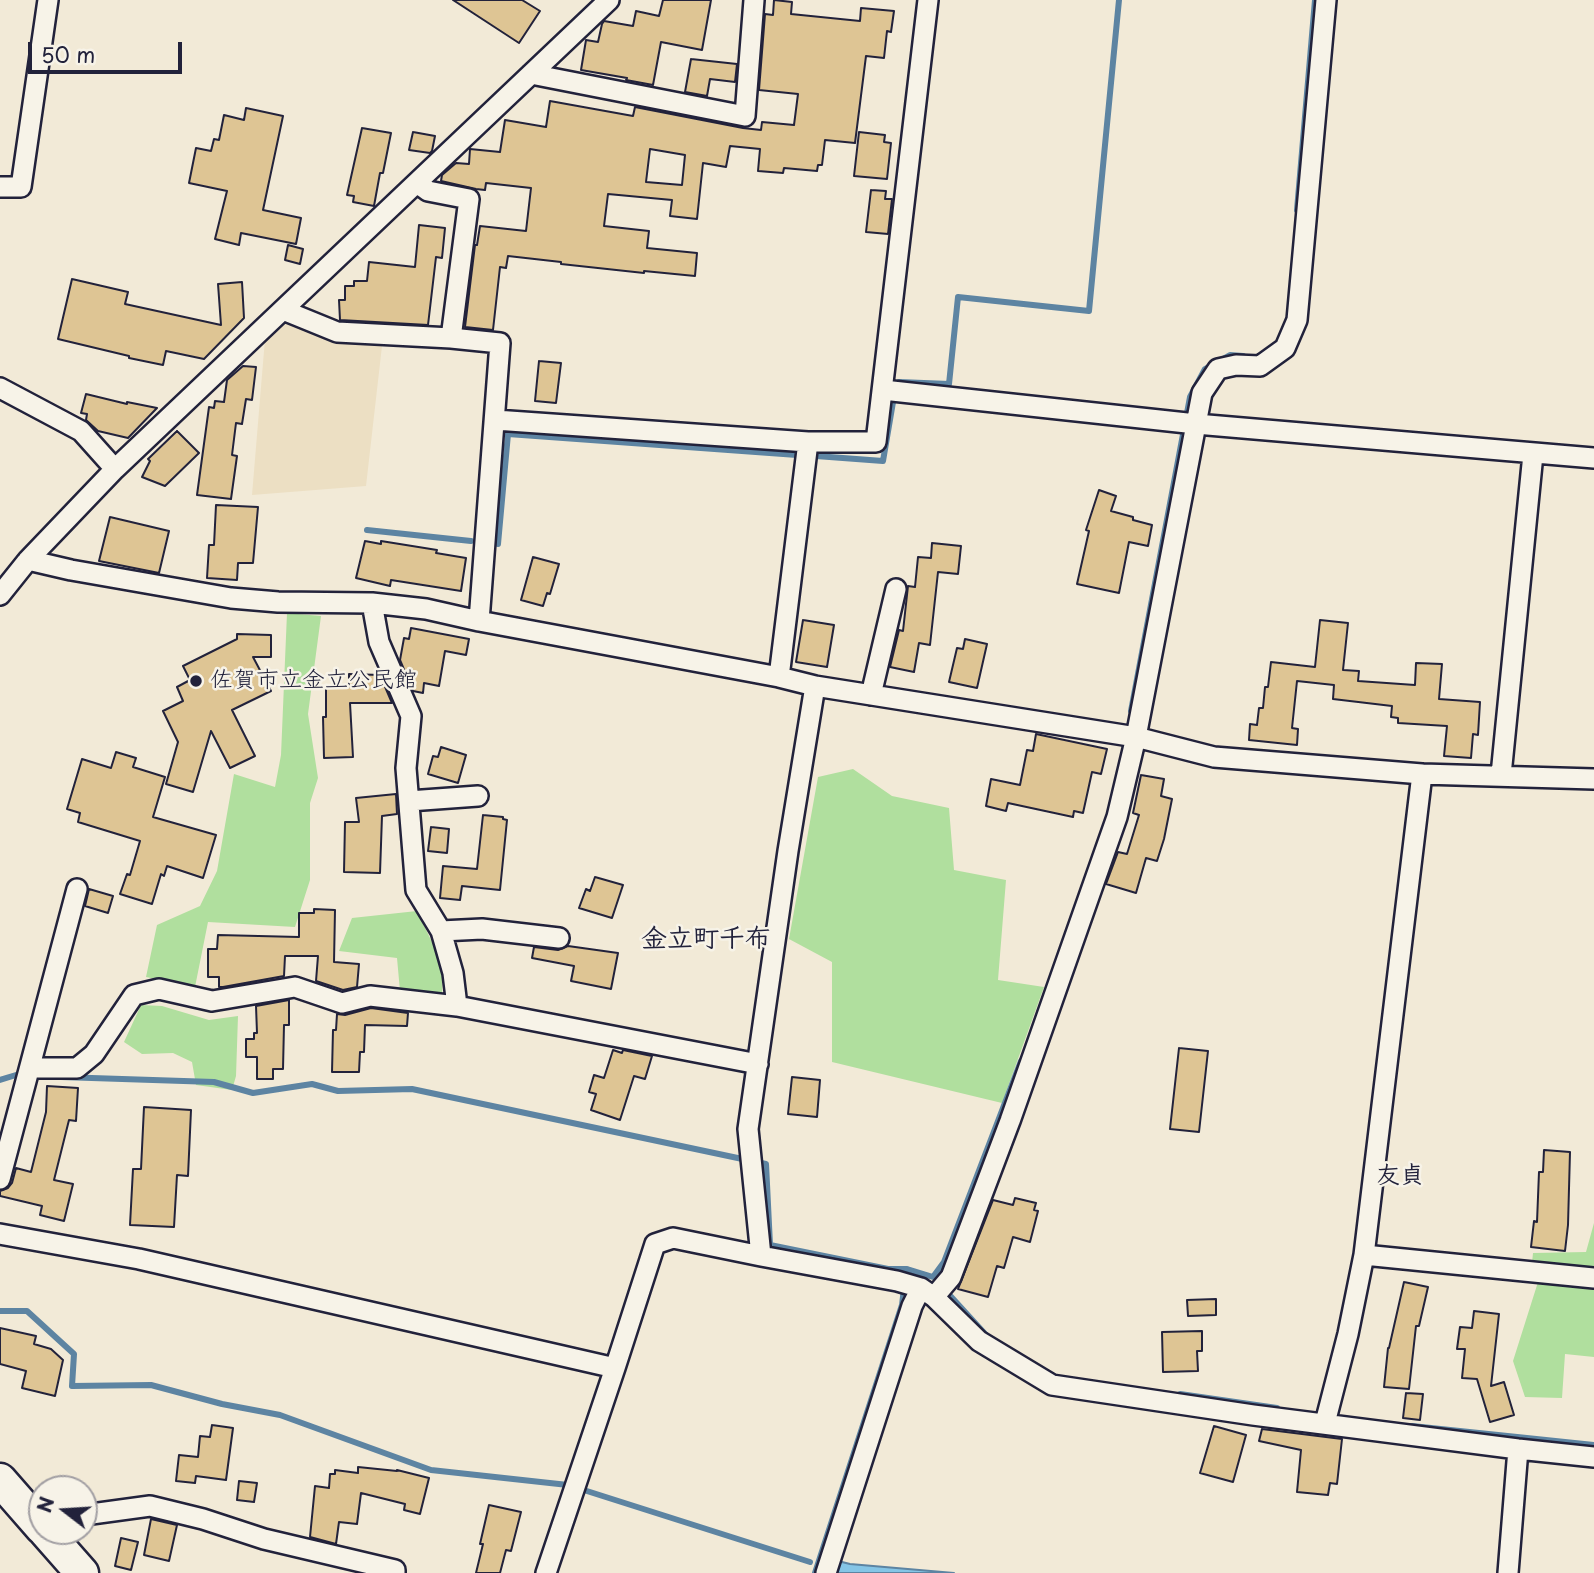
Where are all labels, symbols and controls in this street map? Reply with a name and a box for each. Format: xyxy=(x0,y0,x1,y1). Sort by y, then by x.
scale bar xyxy=(32,28,186,72)
text: 50 m xyxy=(41,38,95,70)
place label: 佐賀市立金立公民館 xyxy=(210,667,417,695)
marker: 佐賀市立金立公民館 xyxy=(188,673,204,689)
district label: 金立町千布 xyxy=(641,924,771,956)
district label: 友貞 xyxy=(1376,1162,1424,1190)
north arrow xyxy=(28,1475,98,1545)
text: N xyxy=(29,1493,60,1516)

